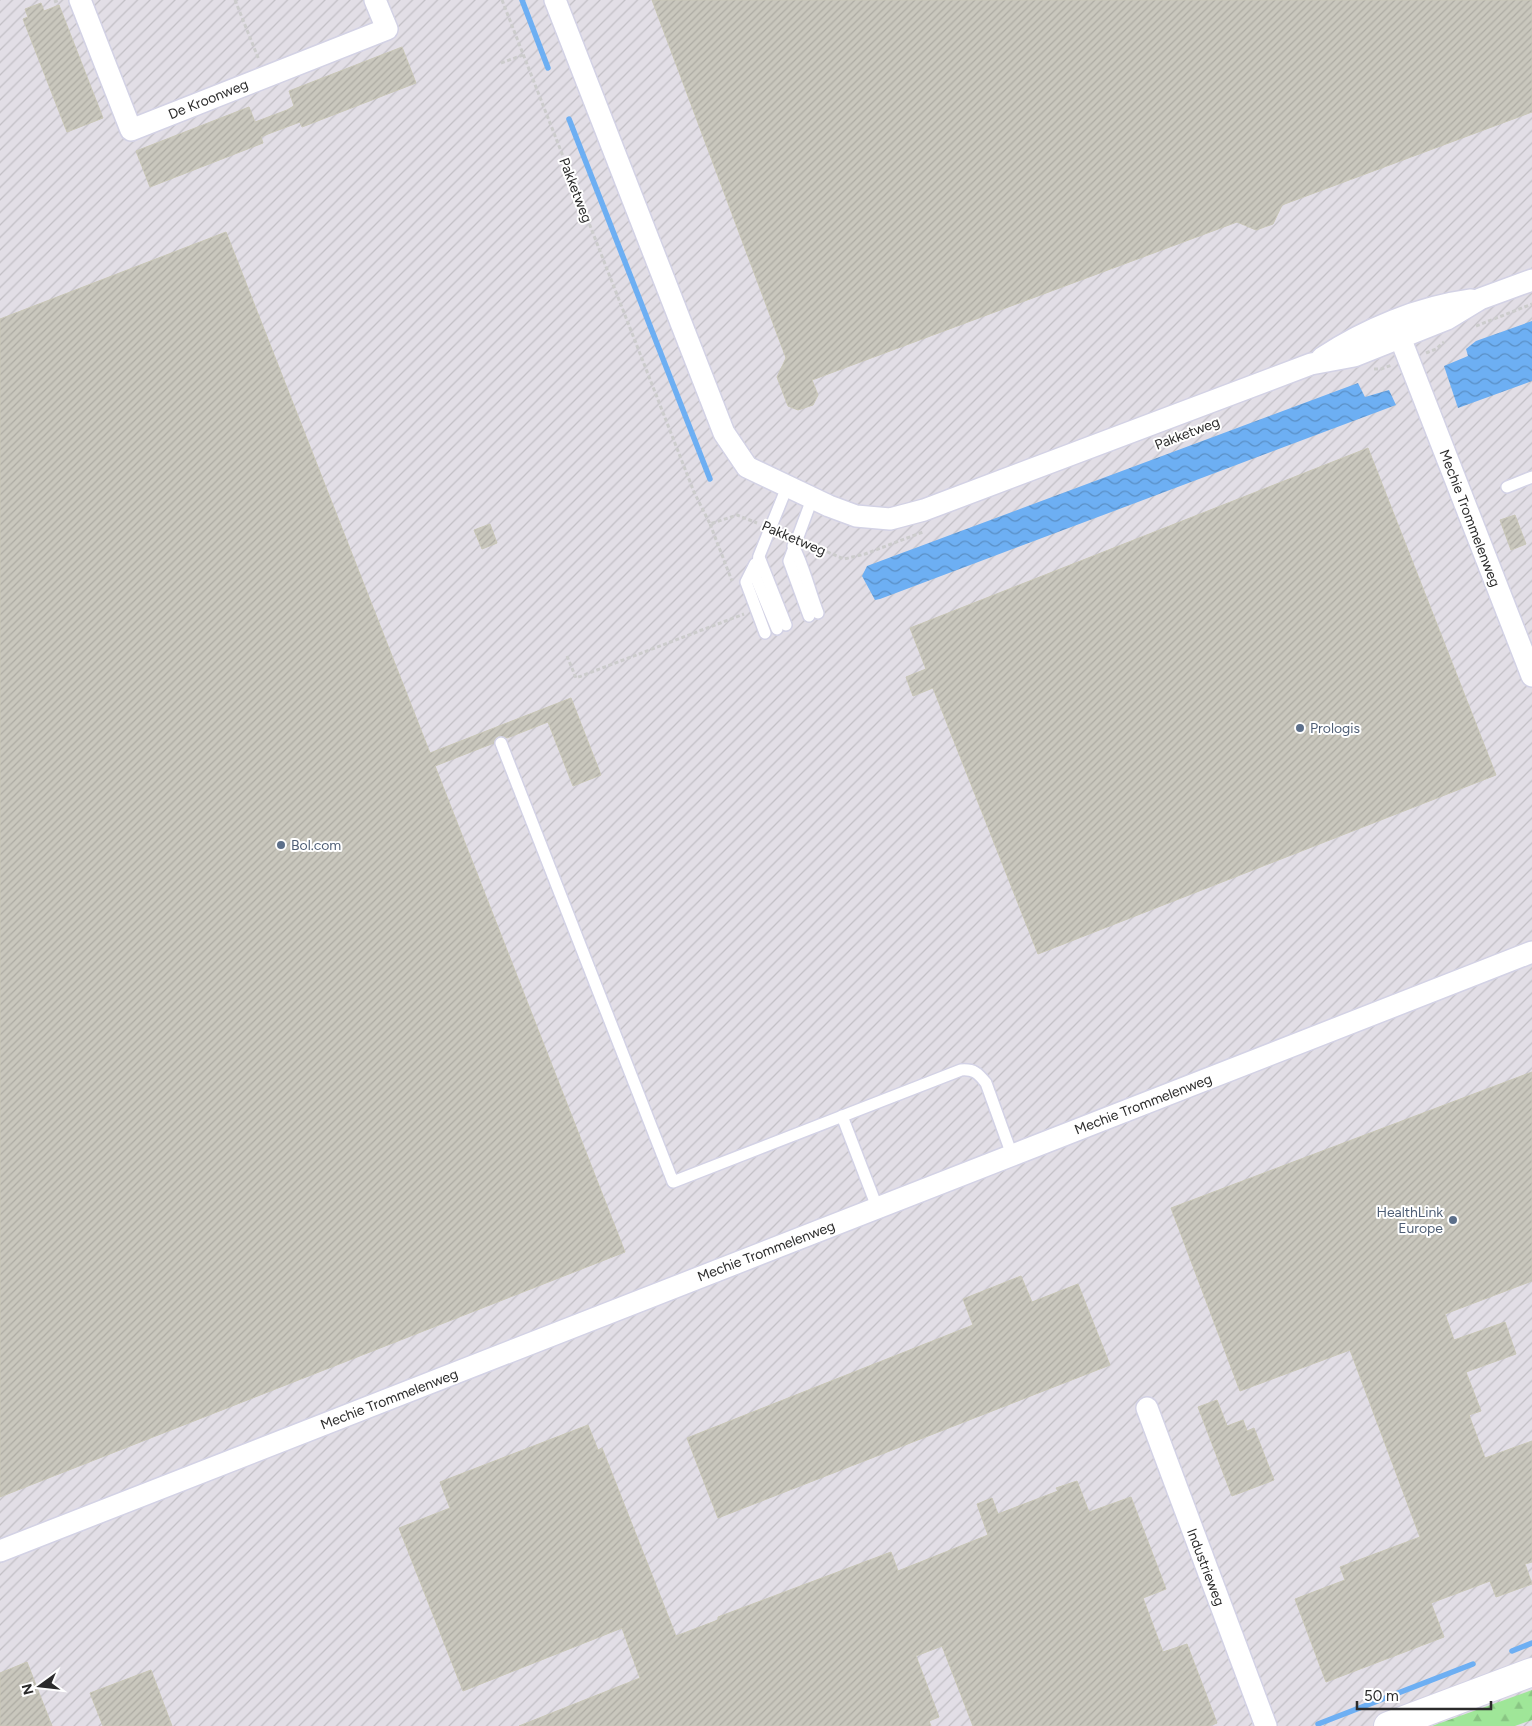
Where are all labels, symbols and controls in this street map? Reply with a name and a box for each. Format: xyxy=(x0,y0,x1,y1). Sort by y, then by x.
street label: De Kroonweg xyxy=(166,76,251,123)
street label: Pakketweg xyxy=(555,155,596,225)
street label: Pakketweg xyxy=(1152,413,1222,454)
street label: Mechie Trommelenweg xyxy=(1435,447,1504,589)
street label: Pakketweg xyxy=(759,517,828,560)
place label: Prologis xyxy=(1310,720,1360,737)
marker: Prologis xyxy=(1294,722,1306,734)
place label: Bol.com xyxy=(291,837,341,854)
marker: Bol.com xyxy=(275,839,287,851)
street label: Mechie Trommelenweg xyxy=(1072,1070,1214,1139)
place label: HealthLink Europe xyxy=(1376,1204,1443,1237)
marker: HealthLink Europe xyxy=(1447,1214,1459,1226)
street label: Mechie Trommelenweg xyxy=(695,1217,837,1286)
street label: Mechie Trommelenweg xyxy=(318,1365,460,1434)
street label: Industrieweg xyxy=(1183,1526,1228,1608)
north arrow xyxy=(15,1661,65,1711)
scale bar xyxy=(1357,1678,1491,1710)
text: N xyxy=(18,1682,38,1697)
text: 50 m xyxy=(1364,1687,1399,1705)

